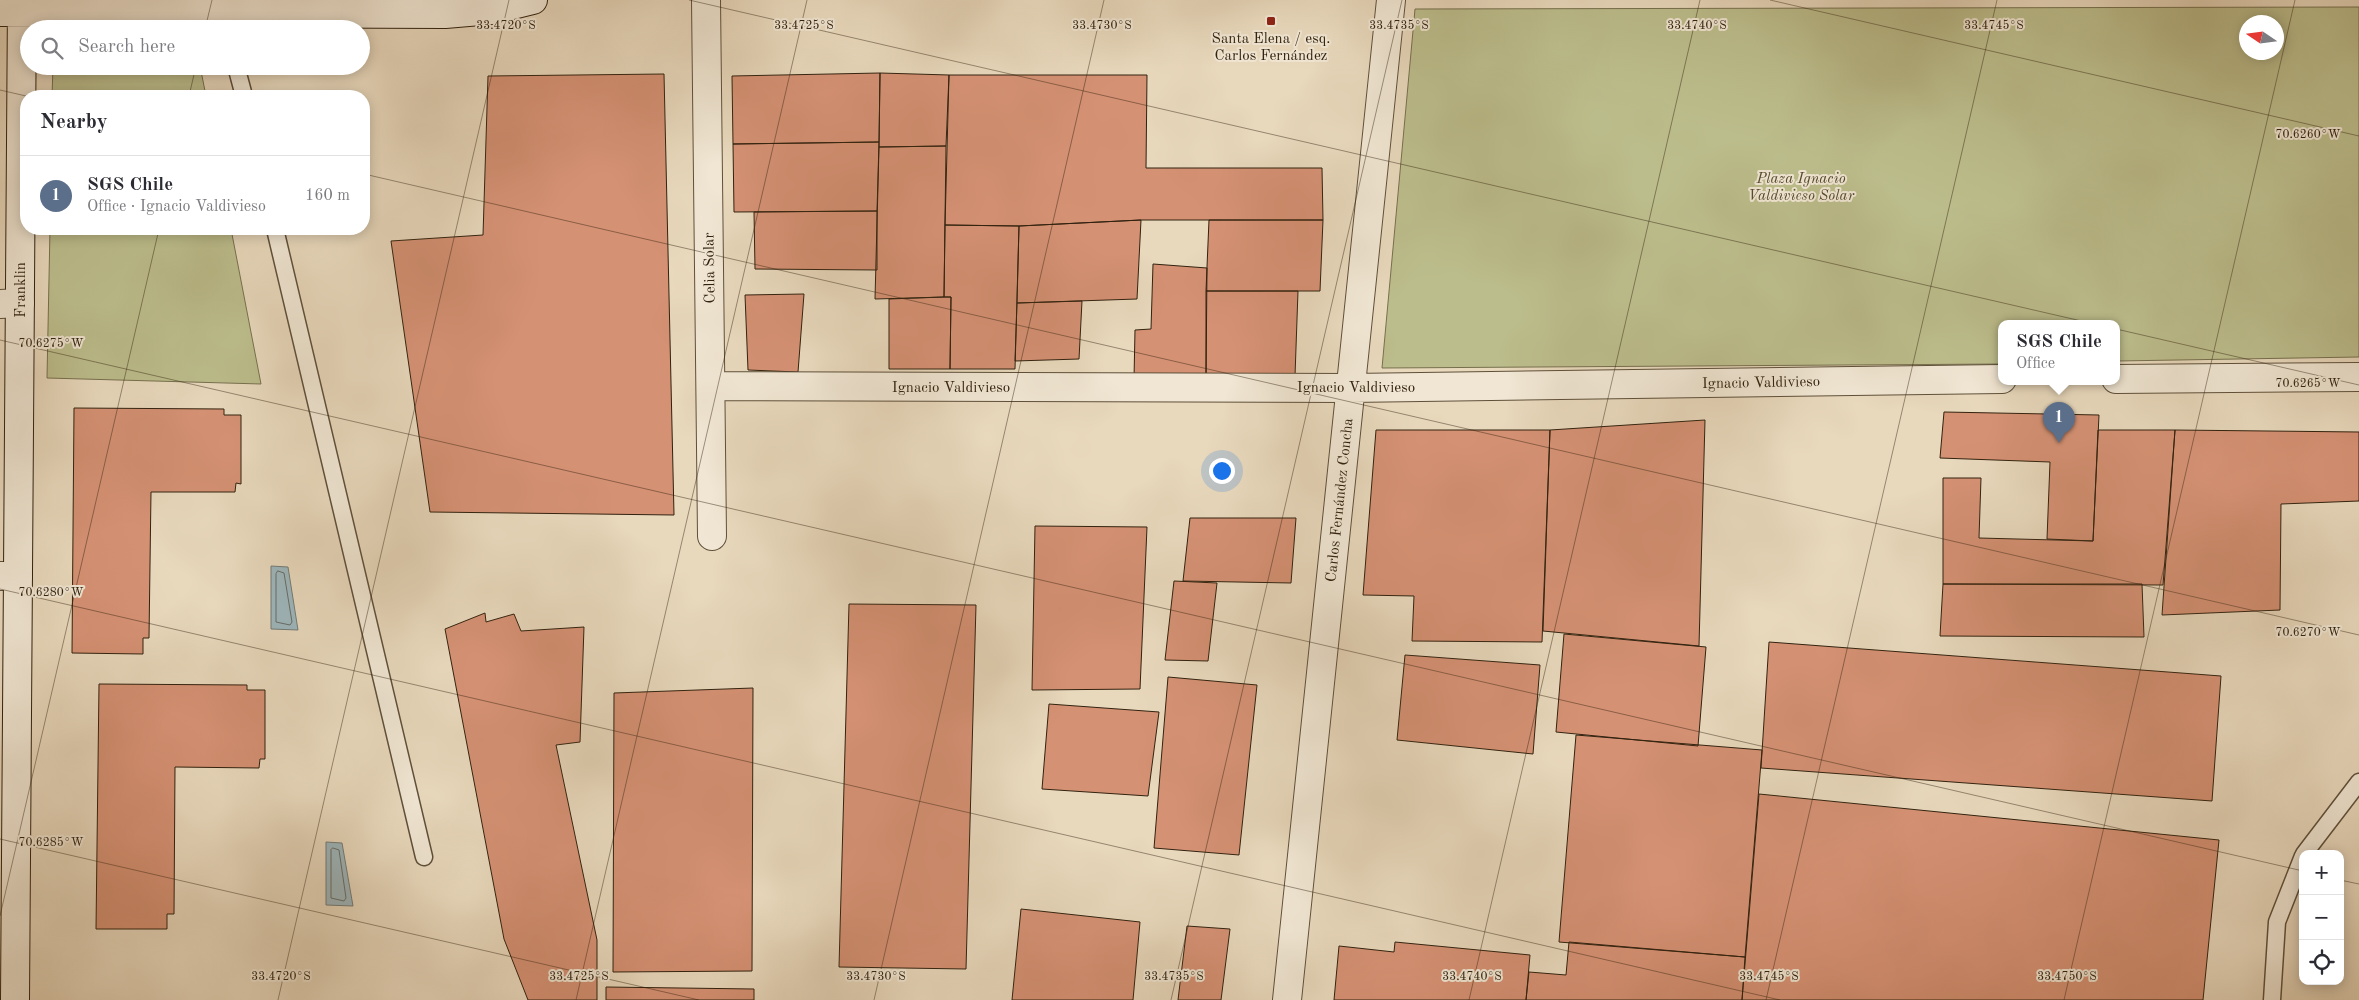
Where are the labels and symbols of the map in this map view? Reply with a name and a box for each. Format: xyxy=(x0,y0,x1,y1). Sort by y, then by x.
marker: Santa Elena / esq. Carlos Fernández xyxy=(1265,15,1277,27)
north arrow xyxy=(2239,15,2284,60)
text: 33.4725°S xyxy=(774,19,834,32)
text: 33.4735°S xyxy=(1369,19,1429,32)
text: 33.4745°S xyxy=(1964,19,2024,32)
text: 33.4720°S xyxy=(476,20,536,32)
text: 33.4730°S xyxy=(1072,20,1132,32)
text: 33.4740°S xyxy=(1667,20,1727,32)
place label: Santa Elena / esq. Carlos Fernández xyxy=(1212,32,1330,64)
text: 70.6260°W xyxy=(2276,129,2341,141)
park label: Plaza Ignacio Valdivieso Solar xyxy=(1748,172,1855,204)
street label: Celia Solar xyxy=(702,232,719,304)
street label: Franklin xyxy=(14,262,29,318)
text: 70.6275°W xyxy=(19,337,84,350)
street label: Ignacio Valdivieso xyxy=(1702,375,1820,392)
text: 70.6265°W xyxy=(2276,377,2341,390)
street label: Ignacio Valdivieso xyxy=(892,381,1010,396)
street label: Ignacio Valdivieso xyxy=(1297,381,1415,396)
pin: 1 xyxy=(2043,402,2075,443)
street label: Carlos Fernández Concha xyxy=(1324,417,1357,583)
your location xyxy=(1209,458,1235,484)
text: 70.6280°W xyxy=(19,587,84,599)
text: 70.6270°W xyxy=(2276,627,2341,639)
text: 70.6285°W xyxy=(19,836,84,849)
text: 33.4725°S xyxy=(549,970,609,983)
text: 33.4735°S xyxy=(1144,970,1204,983)
text: 33.4745°S xyxy=(1739,970,1799,983)
text: 33.4750°S xyxy=(2037,970,2097,983)
text: 33.4720°S xyxy=(251,971,311,983)
text: 33.4730°S xyxy=(846,971,906,983)
text: 33.4740°S xyxy=(1442,971,1502,983)

